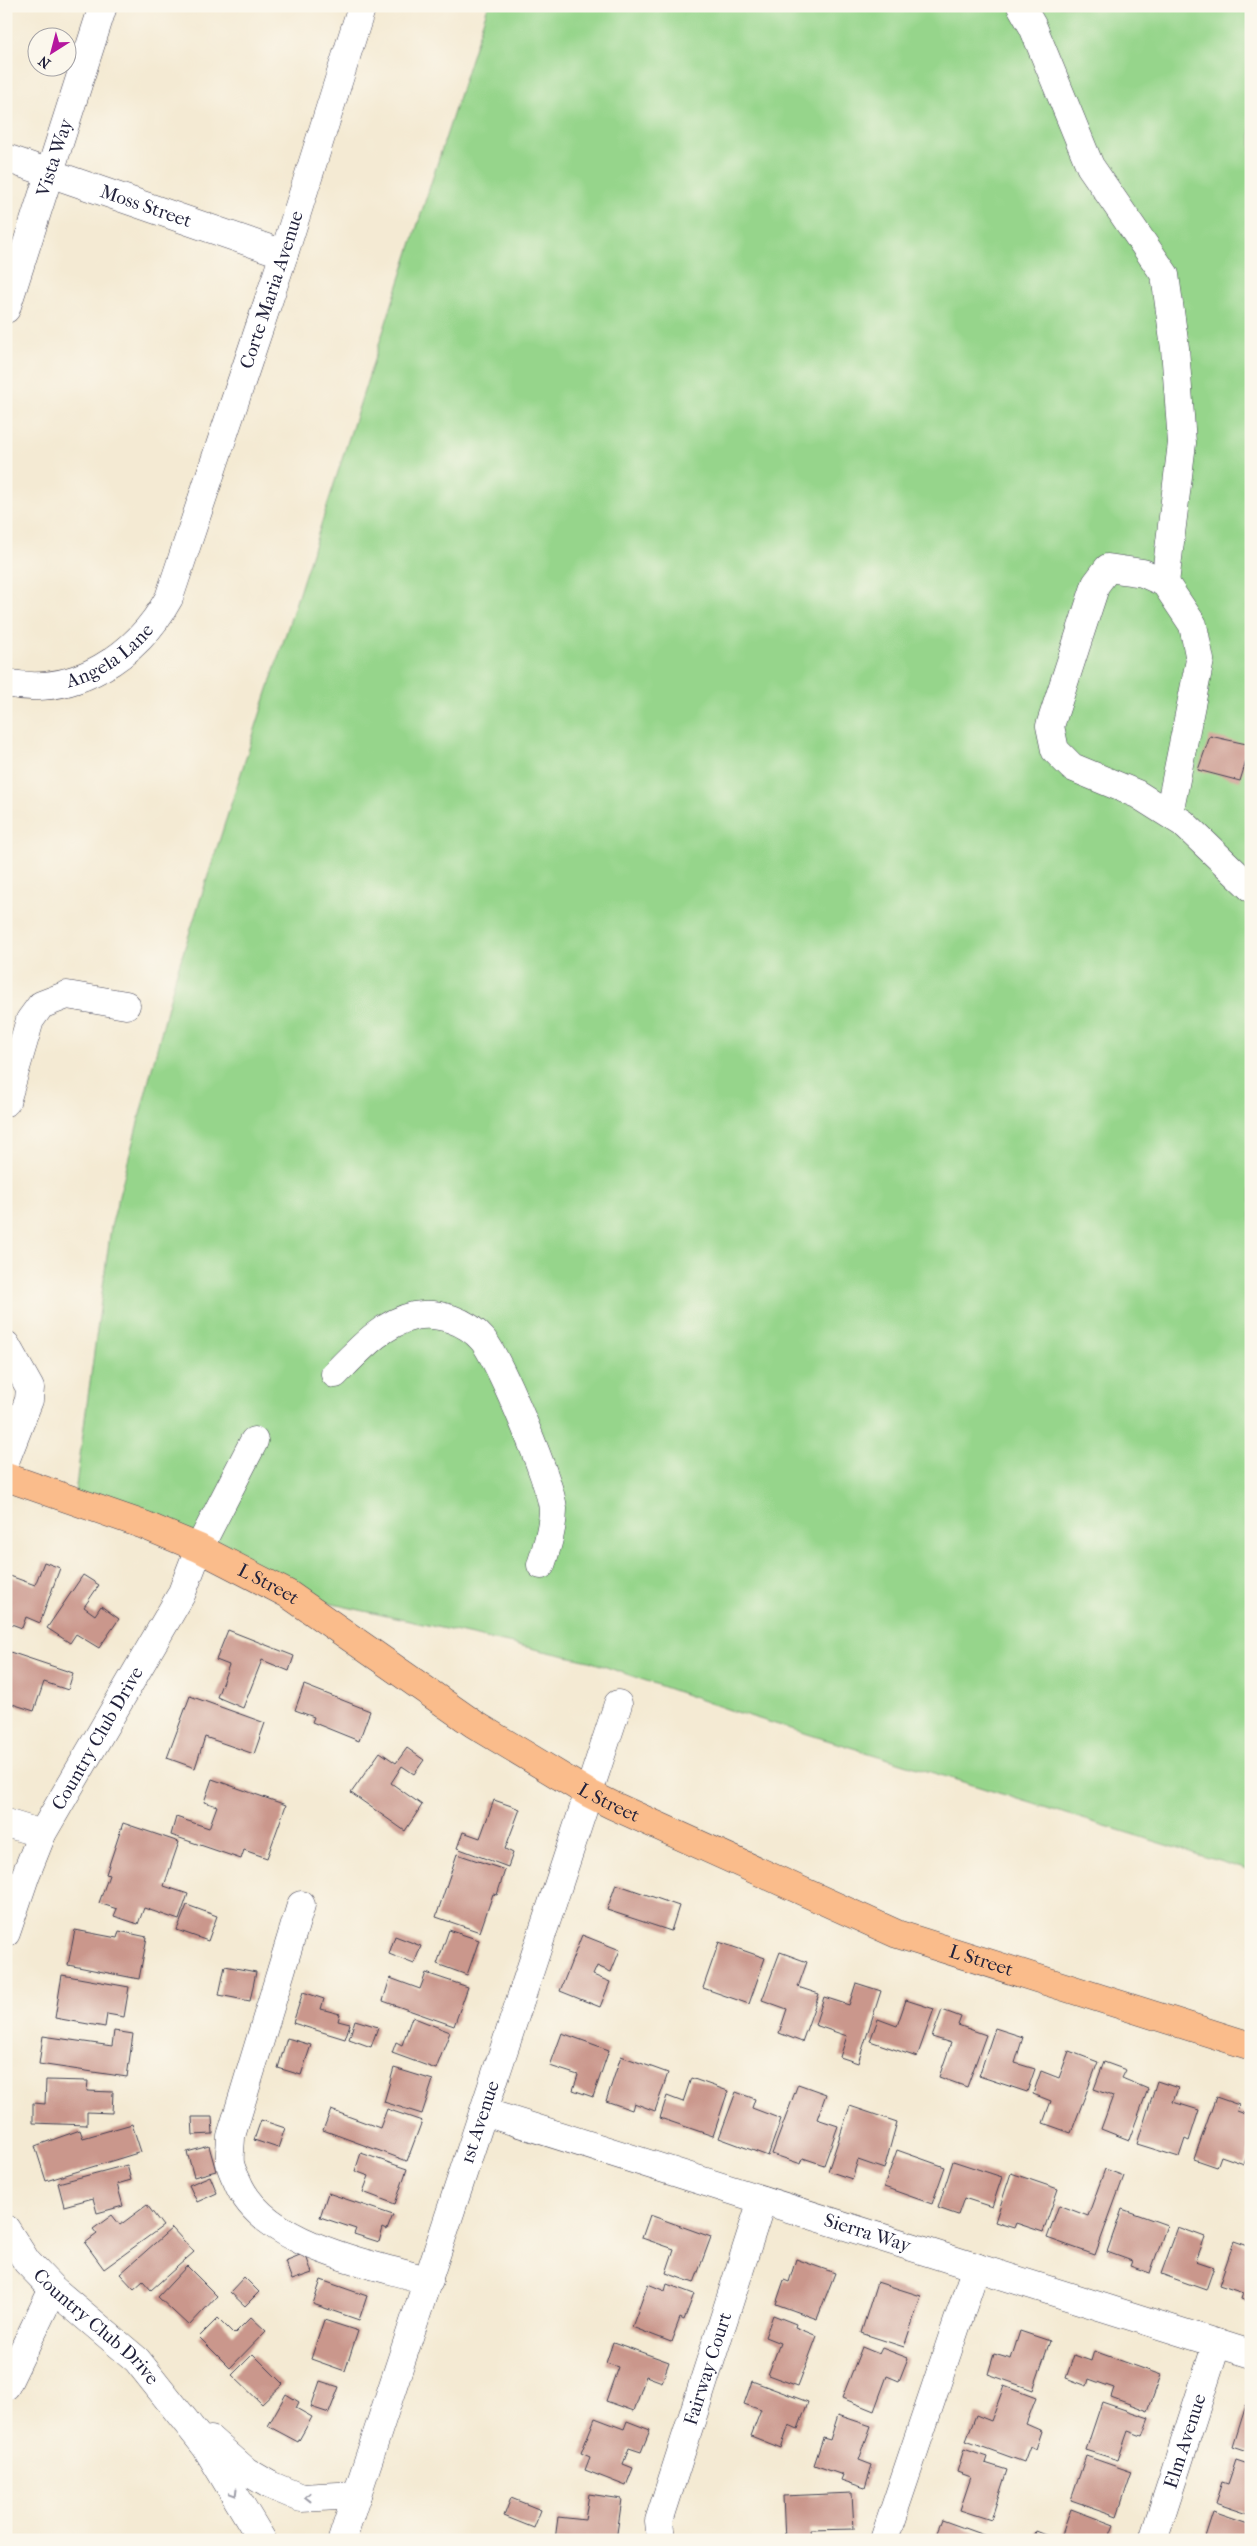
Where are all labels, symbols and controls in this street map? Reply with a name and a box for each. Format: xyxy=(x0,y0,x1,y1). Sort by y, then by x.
north arrow xyxy=(28,28,78,78)
text: N xyxy=(35,52,54,72)
street label: Vista Way xyxy=(31,115,78,200)
street label: Moss Street xyxy=(97,180,195,232)
street label: Corte Maria Avenue xyxy=(235,208,308,372)
street label: Angela Lane xyxy=(63,619,158,693)
street label: L Street xyxy=(234,1559,303,1609)
street label: Country Club Drive xyxy=(47,1663,148,1814)
street label: L Street xyxy=(574,1778,643,1827)
street label: L Street xyxy=(946,1940,1016,1981)
street label: 1st Avenue xyxy=(456,2078,504,2166)
street label: Sierra Way xyxy=(821,2209,914,2257)
street label: Country Club Drive xyxy=(29,2264,163,2389)
street label: Fairway Court xyxy=(679,2309,736,2428)
street label: Elm Avenue xyxy=(1160,2391,1211,2491)
one-way arrow xyxy=(227,2488,237,2497)
one-way arrow xyxy=(304,2492,312,2502)

